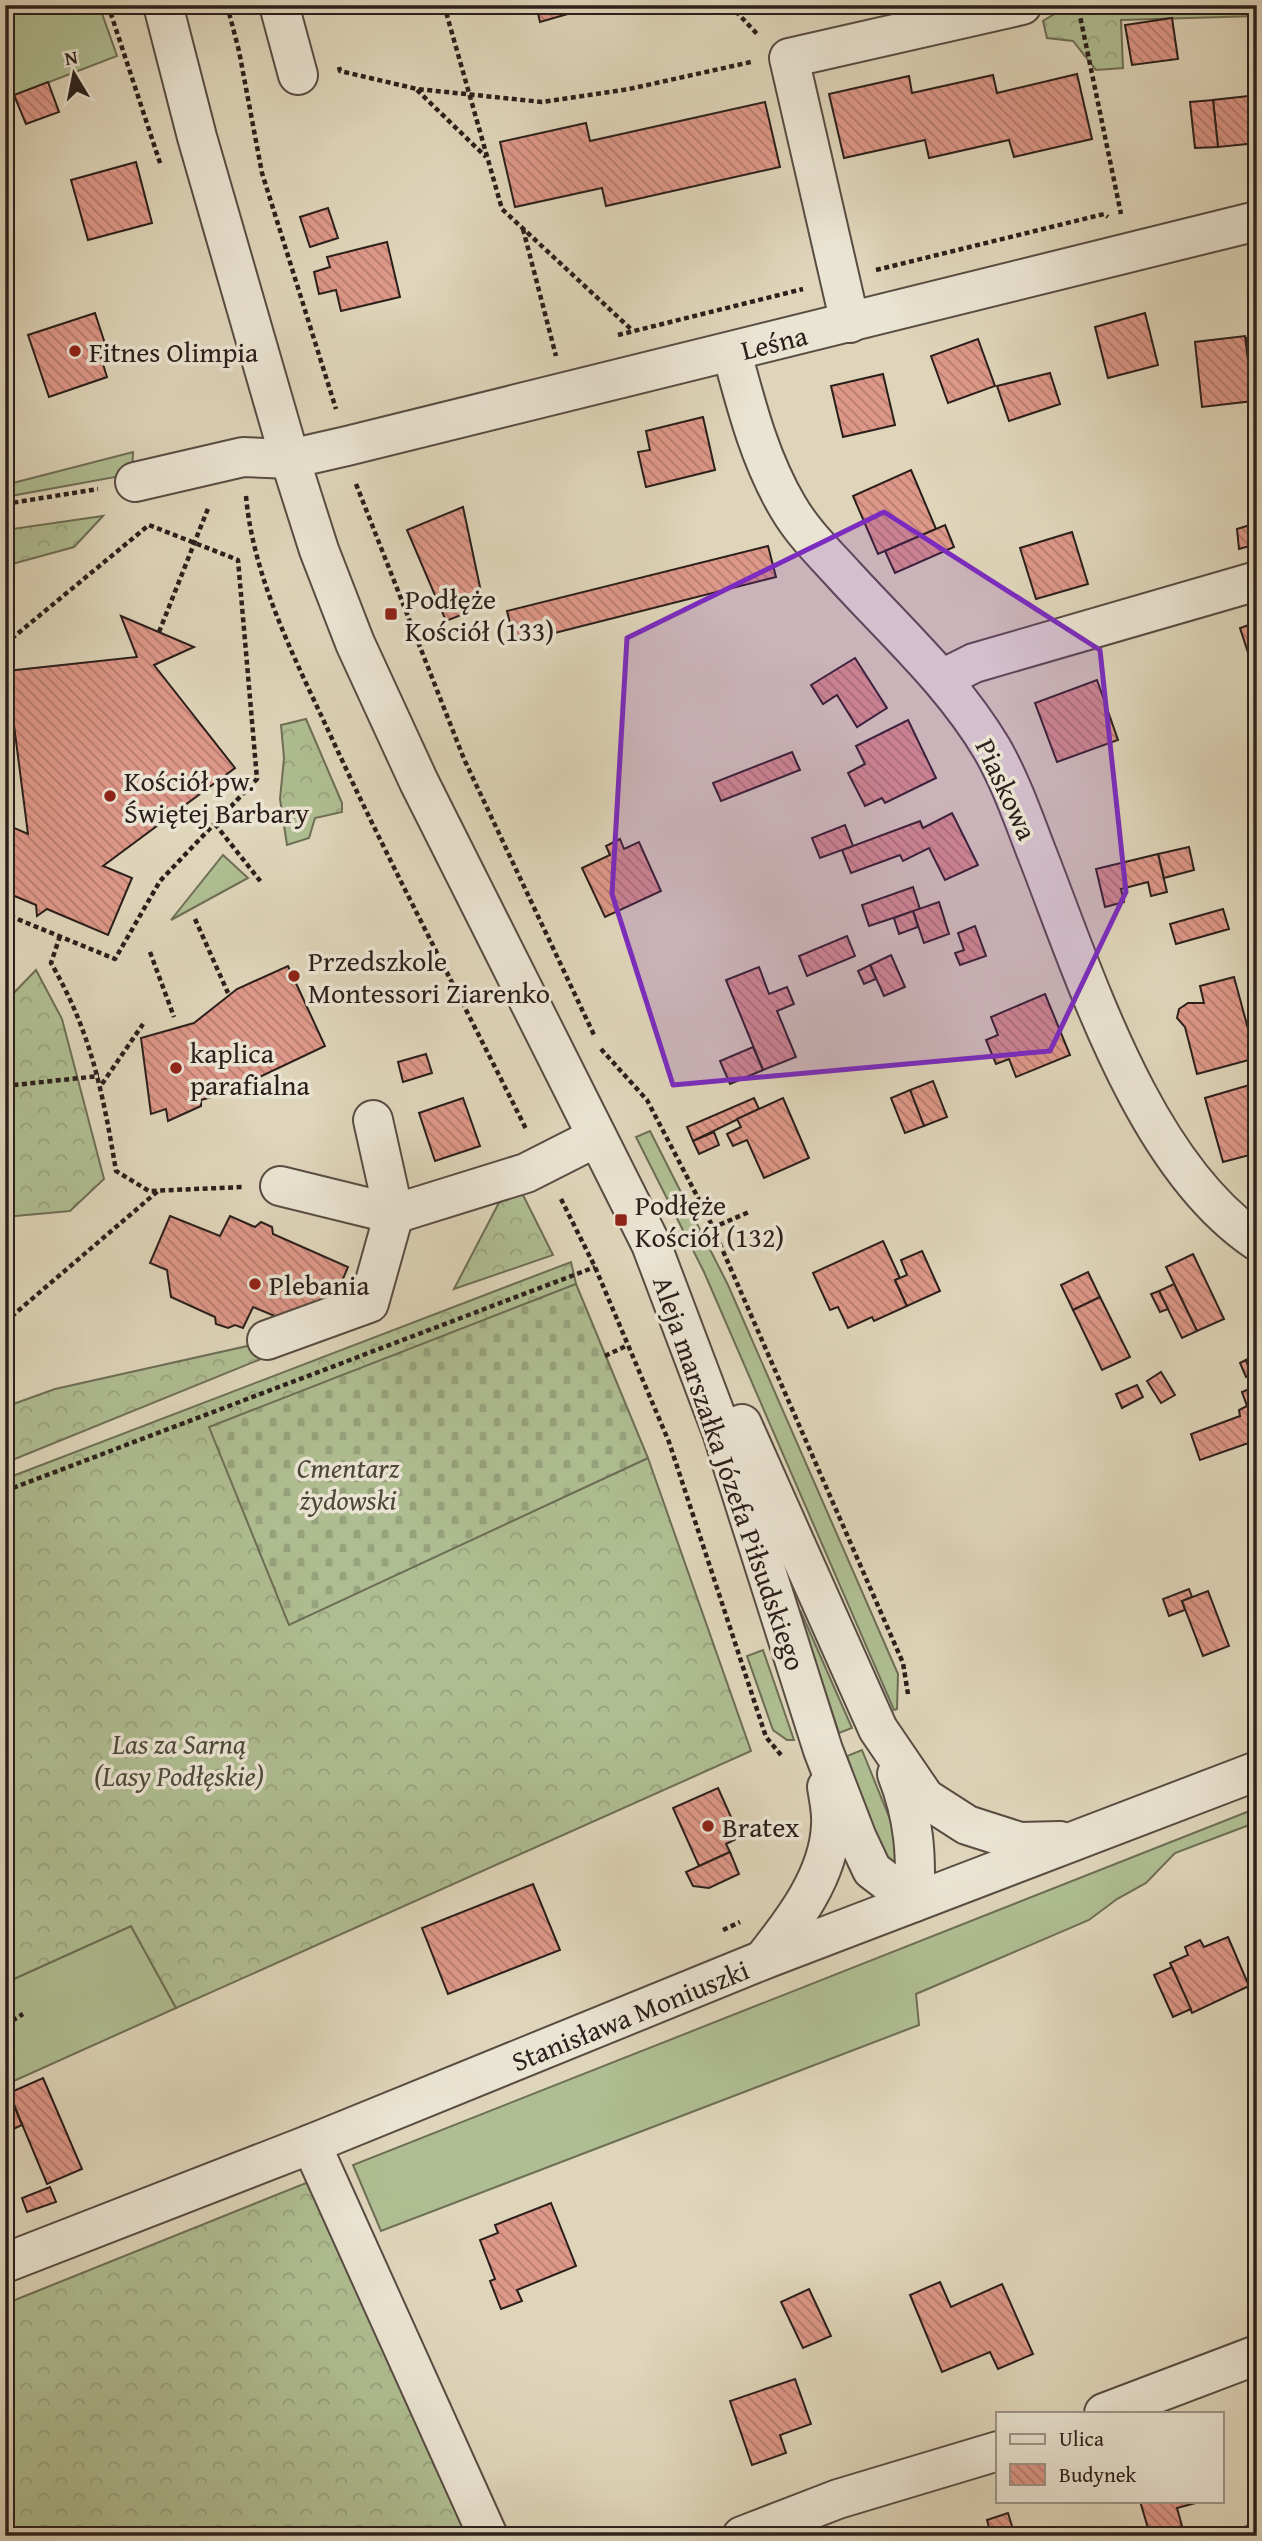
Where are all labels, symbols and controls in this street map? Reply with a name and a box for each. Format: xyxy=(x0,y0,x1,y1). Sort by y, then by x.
north arrow xyxy=(38,38,108,108)
text: N xyxy=(62,42,80,72)
street label: Leśna xyxy=(737,314,812,370)
place label: Fitnes Olimpia xyxy=(89,331,259,372)
marker: Fitnes Olimpia xyxy=(67,343,83,359)
place label: Podłęże Kościół (133) xyxy=(405,578,554,651)
marker: Podłęże Kościół (133) xyxy=(383,606,399,622)
street label: Piaskowa xyxy=(966,732,1049,847)
place label: Kościół pw. Świętej Barbary xyxy=(124,760,309,833)
marker: Kościół pw. Świętej Barbary xyxy=(102,788,118,804)
place label: Przedszkole Montessori Ziarenko xyxy=(308,940,550,1013)
marker: Przedszkole Montessori Ziarenko xyxy=(286,968,302,984)
place label: kaplica parafialna xyxy=(190,1032,311,1105)
marker: kaplica parafialna xyxy=(168,1060,184,1076)
place label: Podłęże Kościół (132) xyxy=(635,1184,784,1257)
marker: Podłęże Kościół (132) xyxy=(613,1212,629,1228)
place label: Plebania xyxy=(269,1264,370,1305)
street label: Aleja marszałka Józefa Piłsudskiego xyxy=(643,1270,817,1676)
marker: Plebania xyxy=(247,1276,263,1292)
park label: Cmentarz żydowski xyxy=(297,1447,400,1520)
park label: Las za Sarną (Lasy Podłęskie) xyxy=(94,1723,264,1796)
place label: Bratex xyxy=(722,1806,800,1847)
marker: Bratex xyxy=(700,1818,716,1834)
street label: Stanisława Moniuszki xyxy=(505,1949,755,2081)
legend xyxy=(996,2412,1224,2502)
text: Ulica xyxy=(1059,2423,1104,2454)
text: Budynek xyxy=(1059,2459,1137,2490)

